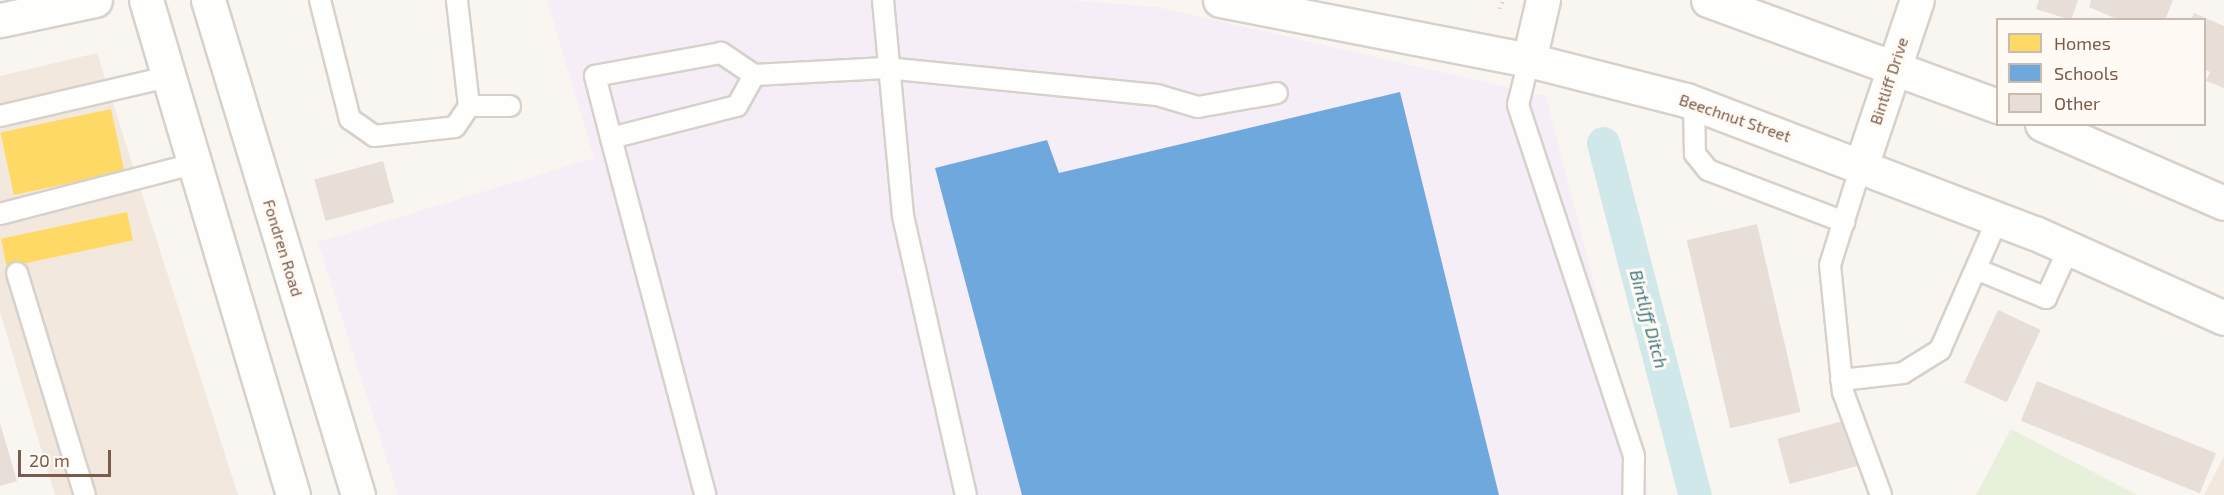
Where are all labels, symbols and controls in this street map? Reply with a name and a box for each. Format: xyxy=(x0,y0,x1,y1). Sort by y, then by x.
legend xyxy=(1996,18,2206,126)
text: Homes xyxy=(2054,32,2111,54)
street label: Bintliff Drive xyxy=(1866,35,1912,127)
text: Schools xyxy=(2054,62,2118,84)
street label: Beechnut Street xyxy=(1677,90,1793,146)
text: Other xyxy=(2054,92,2100,114)
street label: Fondren Road xyxy=(259,197,307,299)
water label: Bintliff Ditch xyxy=(1625,267,1673,371)
scale bar xyxy=(21,438,114,476)
text: 20 m xyxy=(29,449,70,471)

